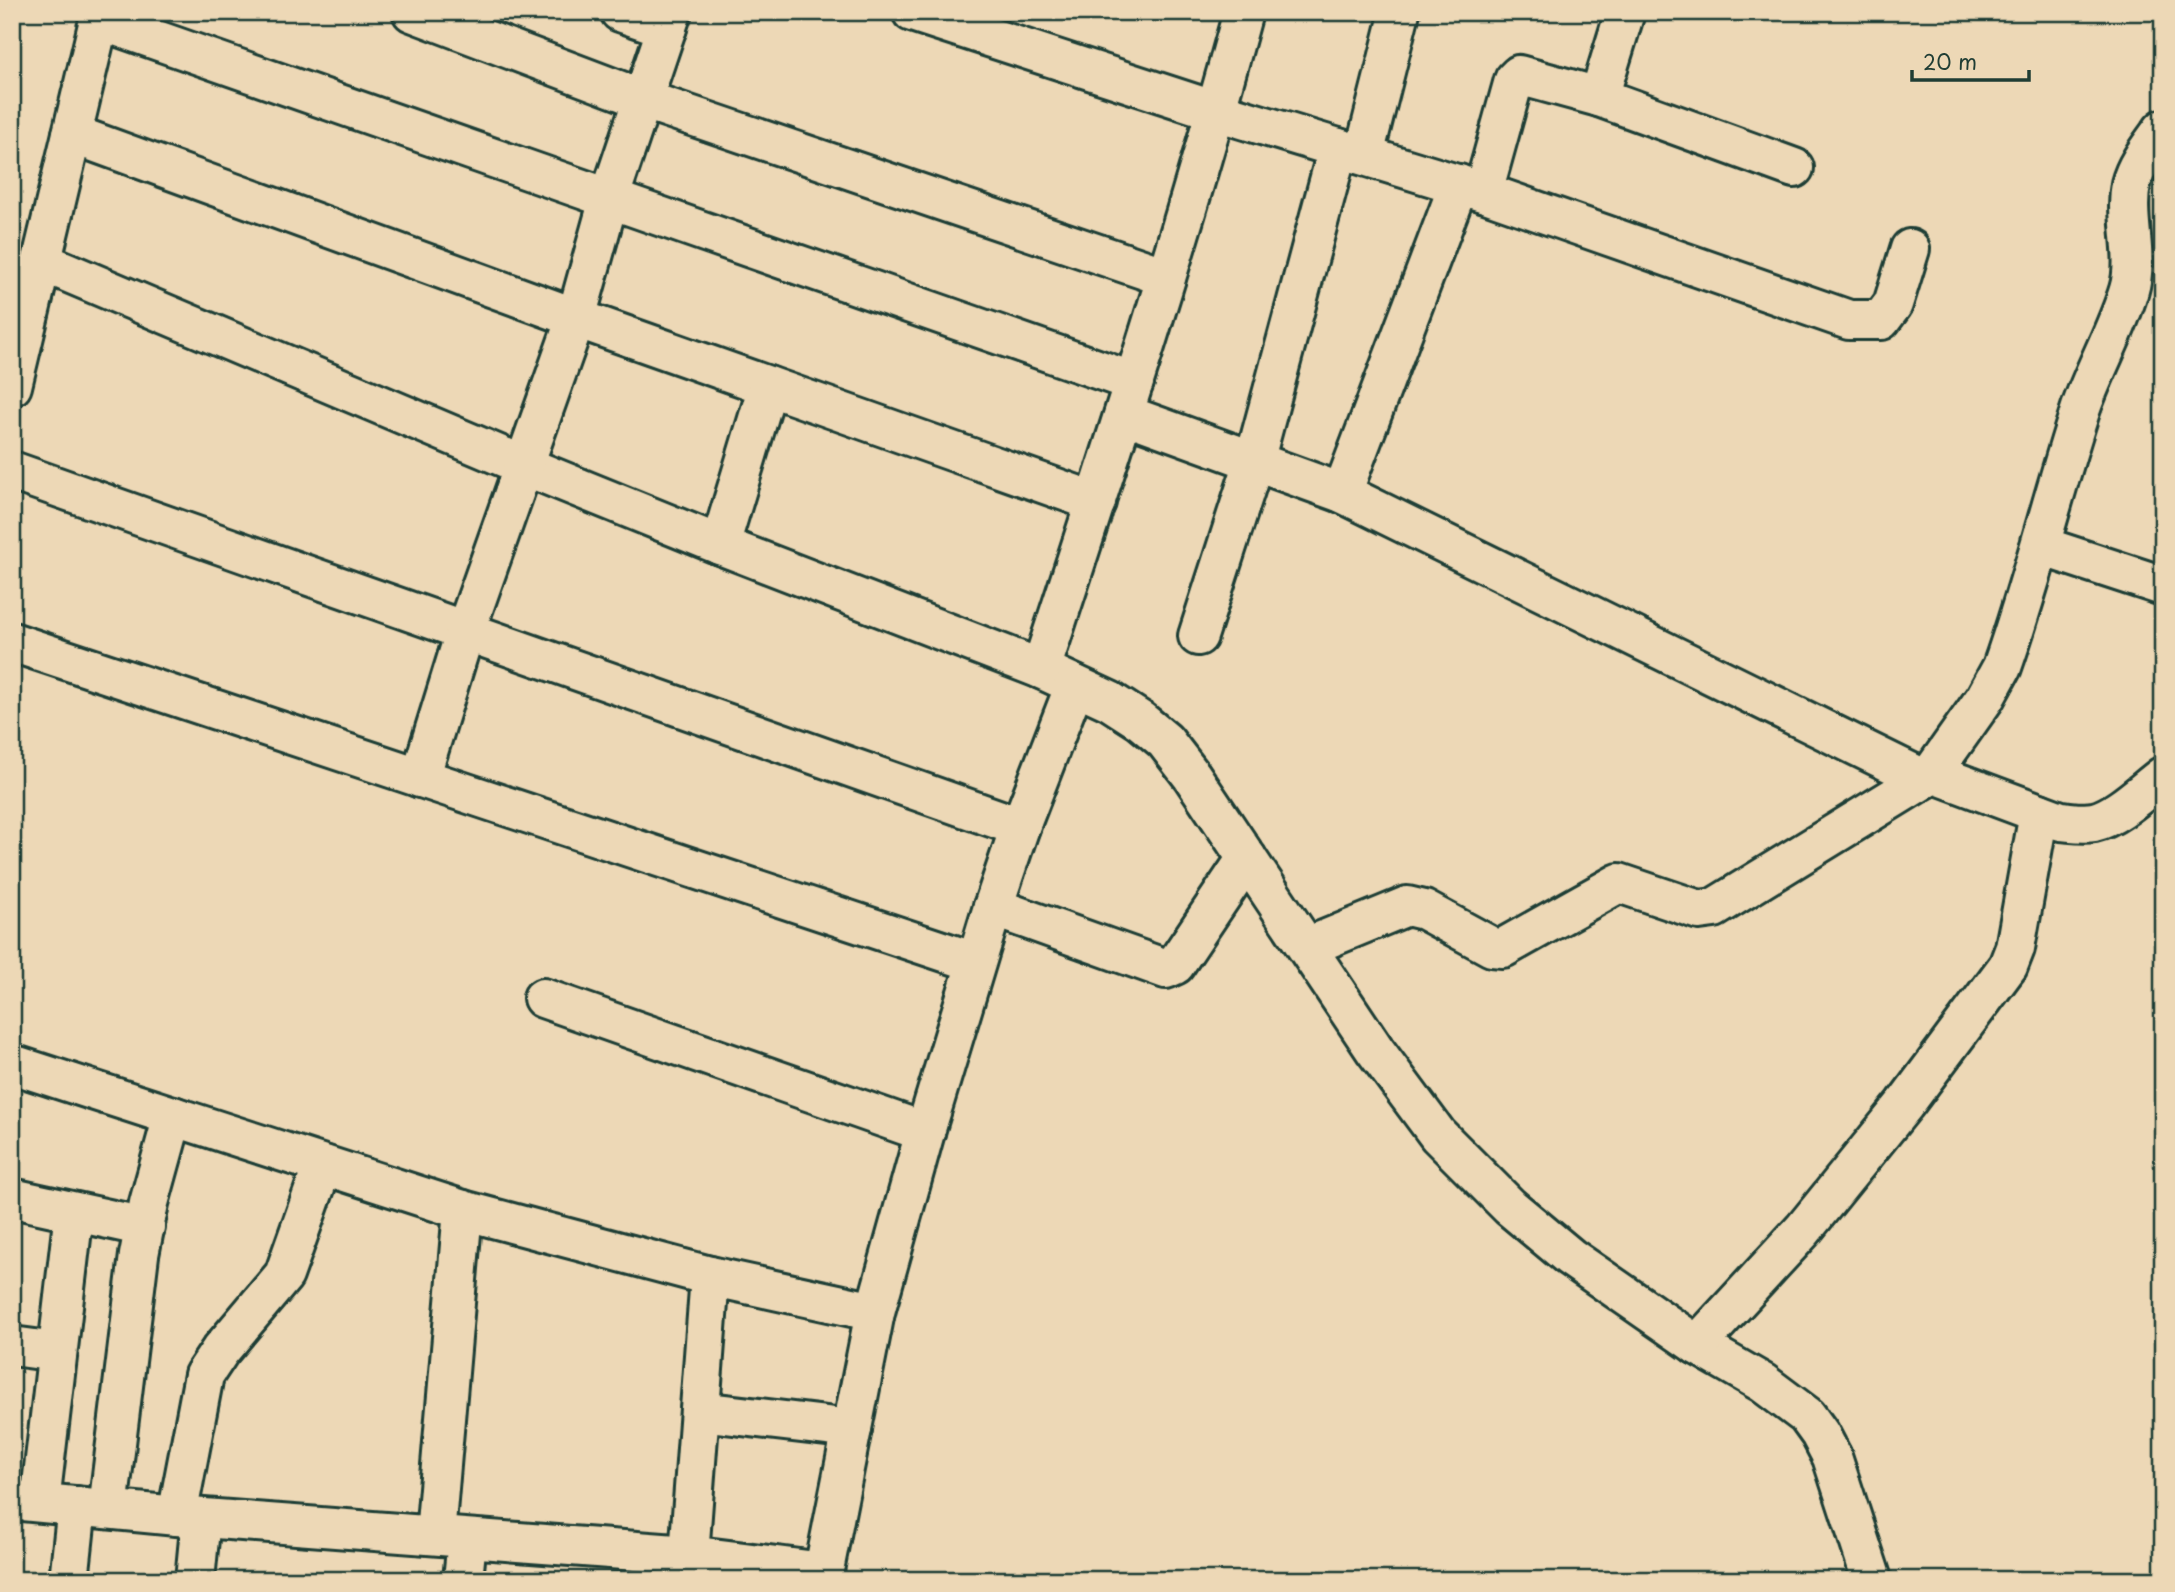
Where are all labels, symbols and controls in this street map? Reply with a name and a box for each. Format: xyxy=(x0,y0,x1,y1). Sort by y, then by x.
scale bar xyxy=(1912,38,2030,82)
text: 20 m xyxy=(1923,45,1977,77)

